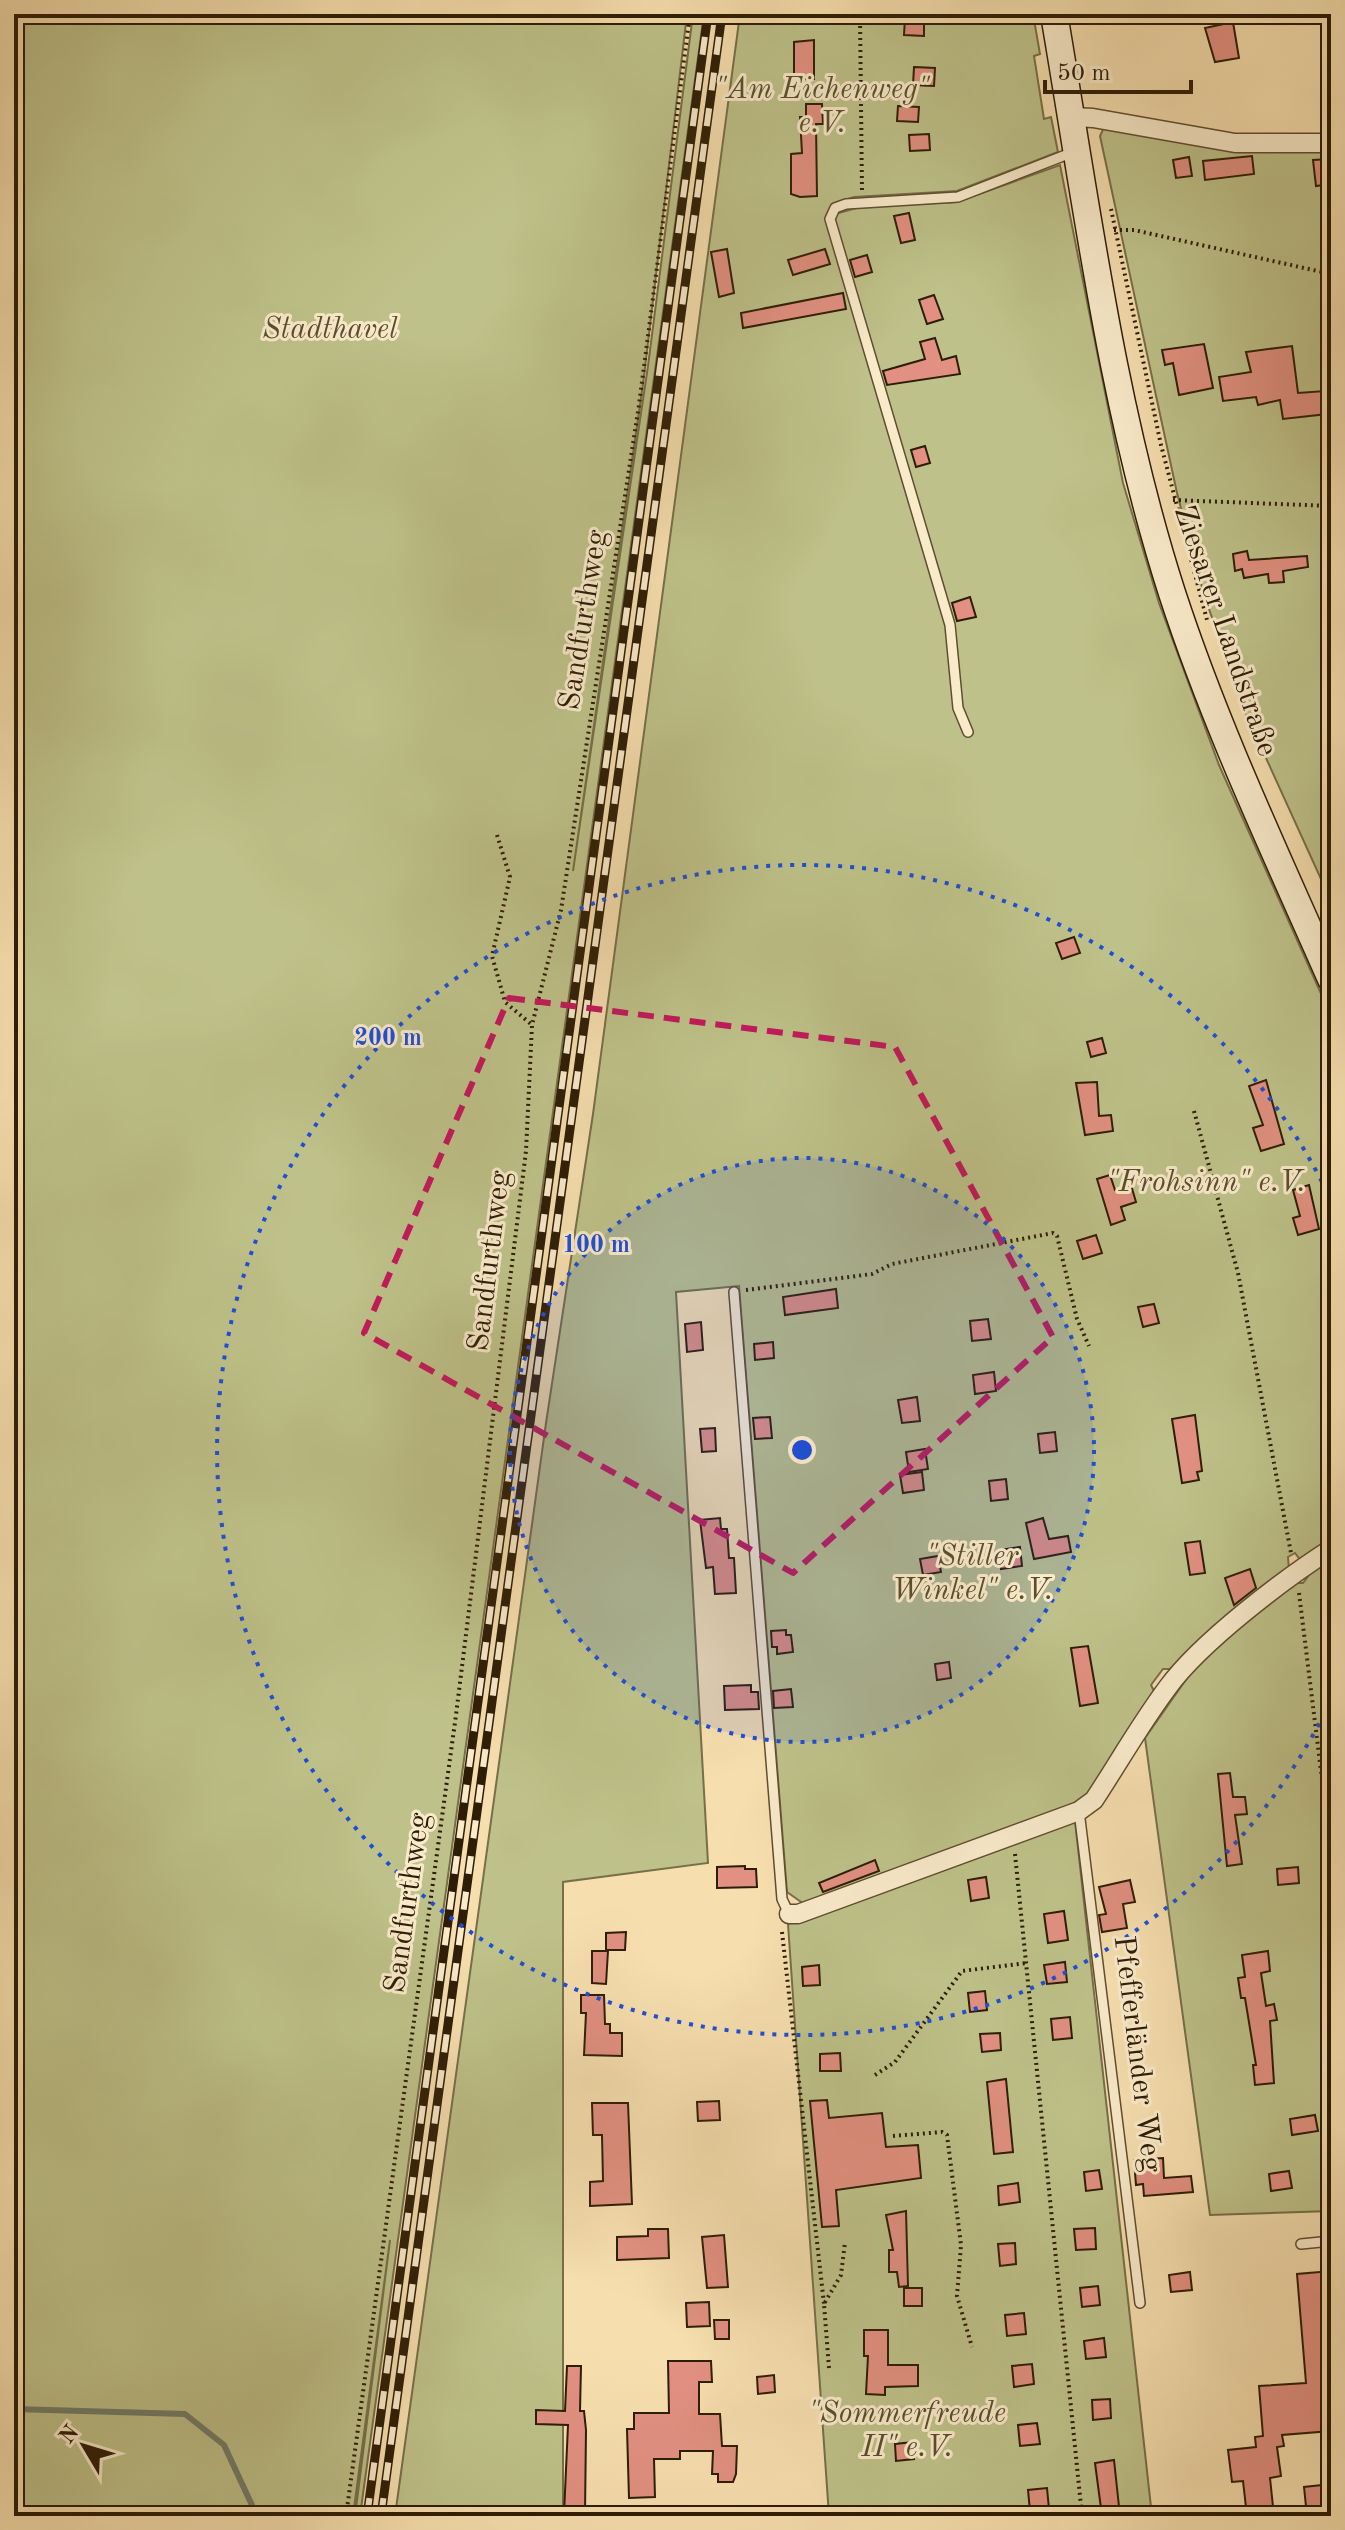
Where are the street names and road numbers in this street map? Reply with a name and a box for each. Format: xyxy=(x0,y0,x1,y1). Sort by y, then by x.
street label: Ziesarer Landstraße xyxy=(1168,502,1282,760)
street label: Sandfurthweg xyxy=(555,528,613,712)
street label: Sandfurthweg xyxy=(464,1169,516,1353)
street label: Sandfurthweg xyxy=(380,1811,436,1995)
street label: Pfefferländer Weg xyxy=(1108,1934,1166,2174)

